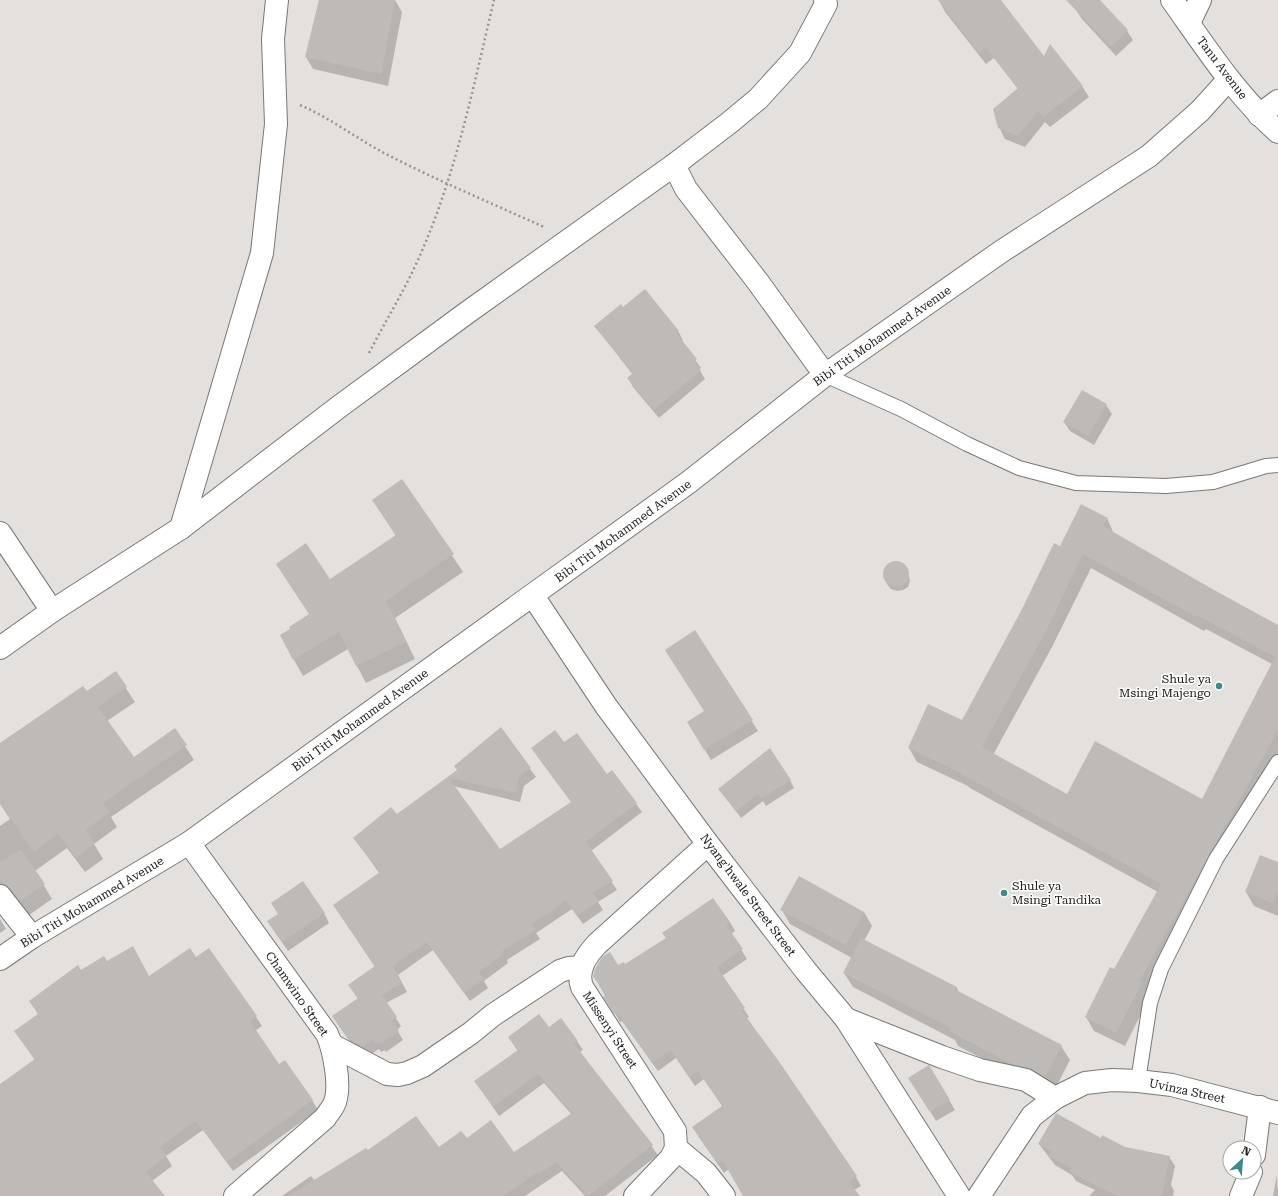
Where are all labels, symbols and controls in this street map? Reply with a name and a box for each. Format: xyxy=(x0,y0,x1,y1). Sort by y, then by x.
street label: Tanu Avenue xyxy=(1194,34,1250,102)
street label: Bibi Titi Mohammed Avenue xyxy=(810,283,954,389)
street label: Bibi Titi Mohammed Avenue xyxy=(552,477,694,585)
street label: Bibi Titi Mohammed Avenue xyxy=(289,666,431,774)
place label: Shule ya Msingi Majengo xyxy=(1119,672,1211,700)
marker: Shule ya Msingi Majengo xyxy=(1214,681,1224,691)
street label: Nyang'hwale Street Street xyxy=(697,831,799,959)
street label: Bibi Titi Mohammed Avenue xyxy=(18,853,167,950)
place label: Shule ya Msingi Tandika xyxy=(1012,879,1102,907)
marker: Shule ya Msingi Tandika xyxy=(999,888,1009,898)
street label: Chamwino Street xyxy=(263,949,332,1039)
street label: Missenyi Street xyxy=(580,989,640,1072)
street label: Uvinza Street xyxy=(1148,1076,1227,1106)
north arrow xyxy=(1222,1140,1262,1180)
text: N xyxy=(1240,1144,1253,1159)

